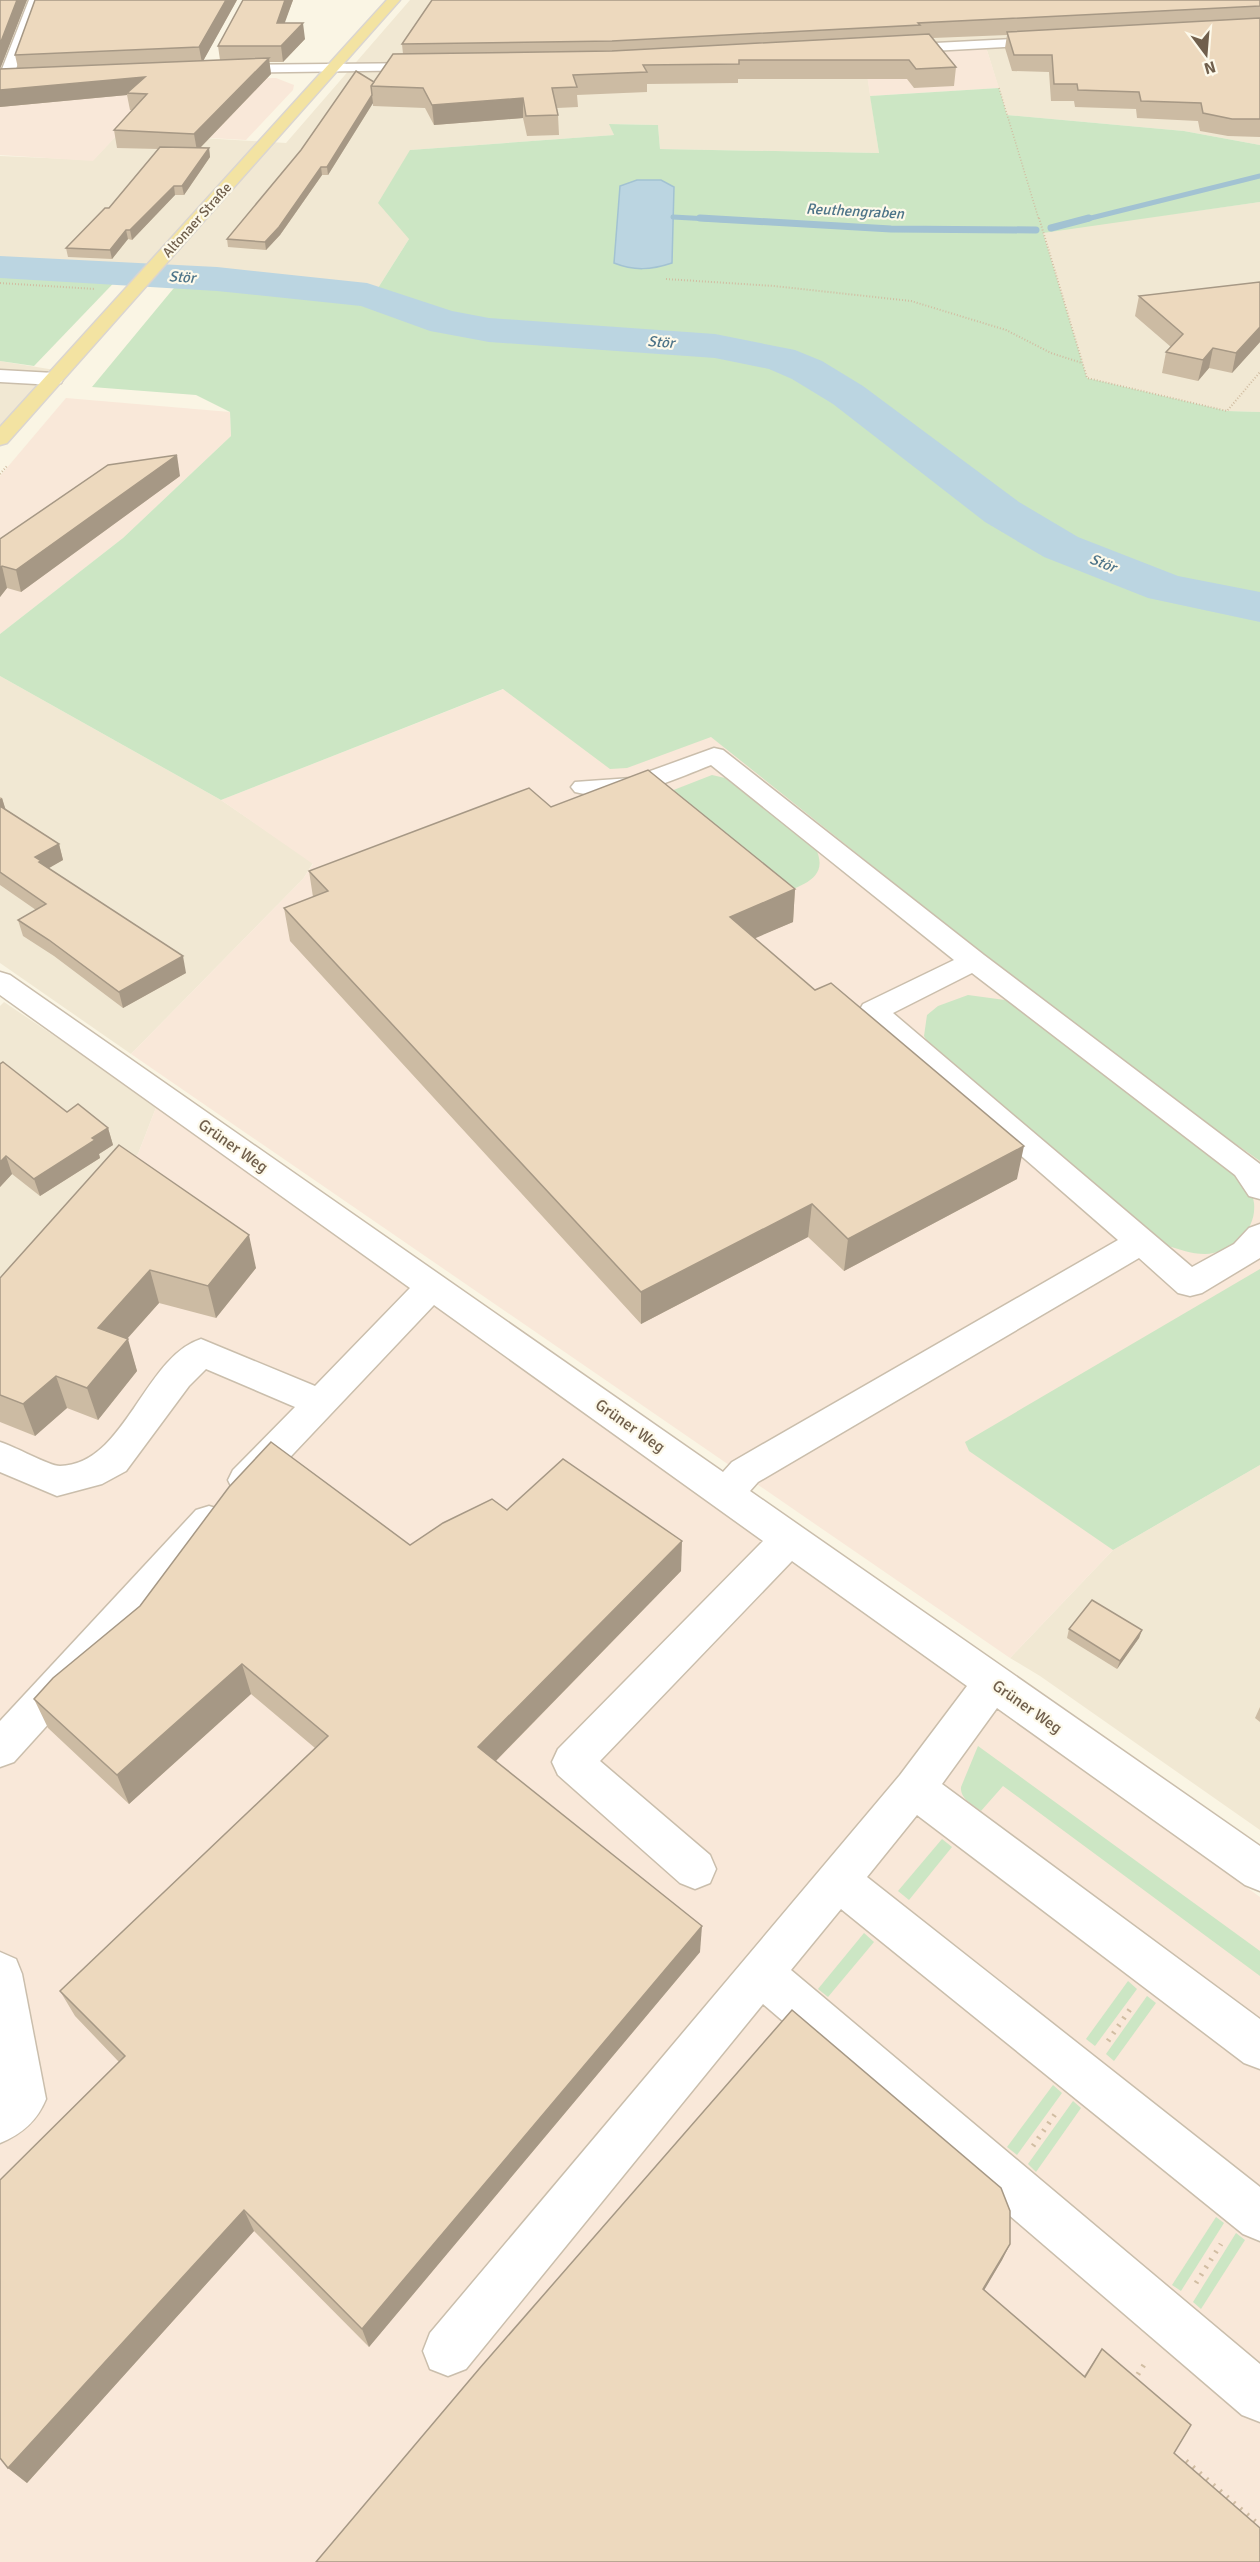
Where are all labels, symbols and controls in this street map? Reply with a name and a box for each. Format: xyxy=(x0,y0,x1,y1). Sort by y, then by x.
north arrow xyxy=(1176,24,1236,84)
text: N xyxy=(1202,56,1218,79)
street label: Altonaer Straße xyxy=(159,179,235,261)
water label: Reuthengraben xyxy=(806,199,905,223)
water label: Stör xyxy=(168,267,198,287)
water label: Stör xyxy=(647,332,677,352)
water label: Stör xyxy=(1087,550,1121,577)
street label: Grüner Weg xyxy=(194,1115,272,1177)
street label: Grüner Weg xyxy=(591,1395,669,1457)
street label: Grüner Weg xyxy=(988,1676,1066,1738)

